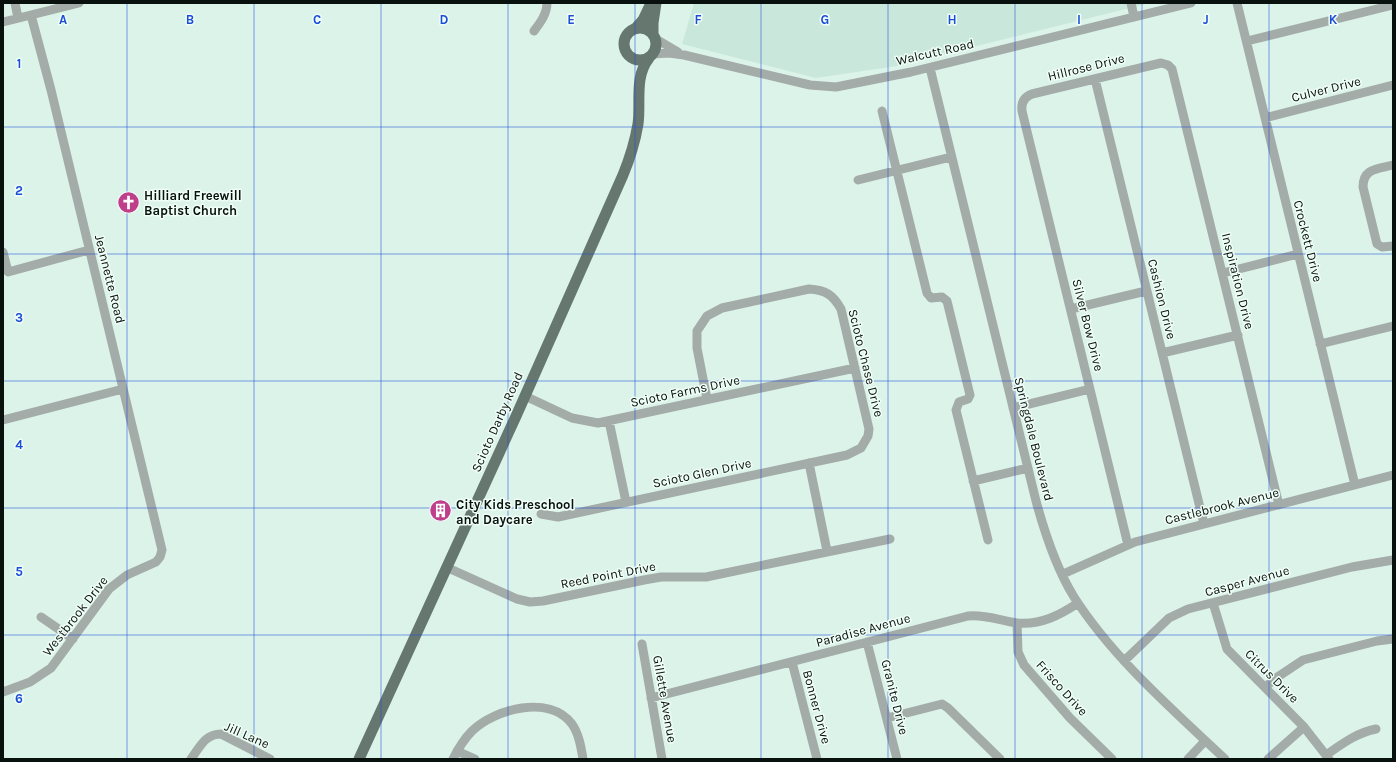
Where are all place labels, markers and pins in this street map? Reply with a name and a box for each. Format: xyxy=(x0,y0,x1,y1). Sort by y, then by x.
place label: Hilliard Freewill Baptist Church xyxy=(144,188,242,218)
church icon: Hilliard Freewill Baptist Church xyxy=(116,189,142,215)
place label: City Kids Preschool and Daycare xyxy=(456,497,574,527)
building icon: City Kids Preschool and Daycare xyxy=(428,498,454,524)

